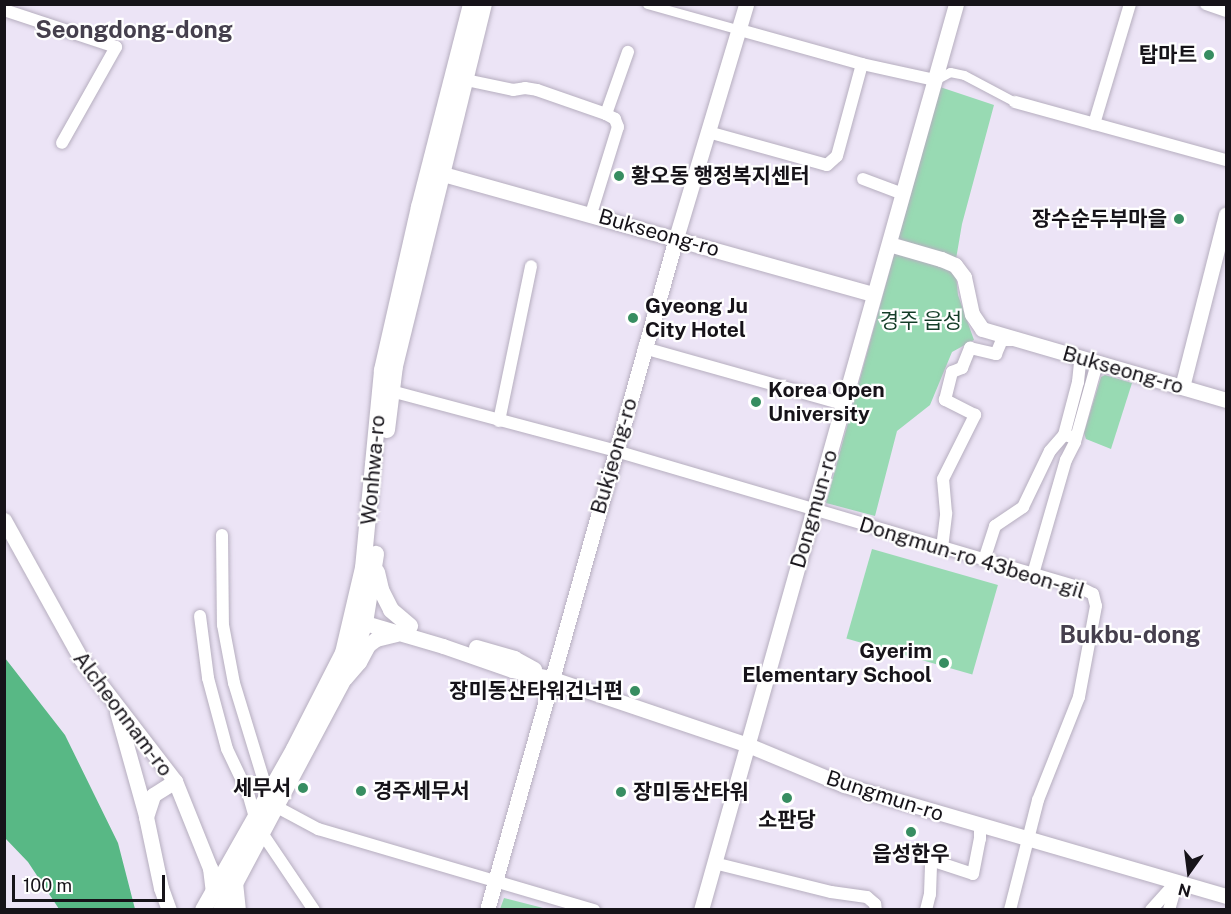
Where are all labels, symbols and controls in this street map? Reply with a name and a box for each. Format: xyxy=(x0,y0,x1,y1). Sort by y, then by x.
district label: Seongdong-dong xyxy=(35,16,233,44)
place label: 탑마트 xyxy=(1139,42,1197,68)
marker: 탑마트 xyxy=(1202,48,1216,62)
place label: 황오동 행정복지센터 xyxy=(631,163,810,189)
marker: 황오동 행정복지센터 xyxy=(612,169,626,183)
street label: Bukseong-ro xyxy=(596,204,722,262)
place label: 장수순두부마을 xyxy=(1032,206,1167,232)
marker: 장수순두부마을 xyxy=(1172,212,1186,226)
place label: Gyeong Ju City Hotel xyxy=(645,293,748,343)
park label: 경주 읍성 xyxy=(880,308,962,334)
marker: Gyeong Ju City Hotel xyxy=(626,311,640,325)
street label: Bukseong-ro xyxy=(1060,341,1186,399)
place label: Korea Open University xyxy=(768,377,885,427)
street label: Bukjeong-ro xyxy=(585,395,643,517)
marker: Korea Open University xyxy=(749,395,763,409)
street label: Wonhwa-ro xyxy=(356,414,390,526)
street label: Dongmun-ro xyxy=(785,447,843,571)
street label: Dongmun-ro 43beon-gil xyxy=(856,512,1088,604)
district label: Bukbu-dong xyxy=(1060,621,1200,649)
place label: Gyerim Elementary School xyxy=(742,638,932,688)
street label: Alcheonnam-ro xyxy=(68,647,178,781)
marker: Gyerim Elementary School xyxy=(937,656,951,670)
place label: 장미동산타워건너편 xyxy=(449,678,623,704)
marker: 장미동산타워건너편 xyxy=(628,684,642,698)
street label: Bungmun-ro xyxy=(823,765,947,827)
place label: 세무서 xyxy=(233,775,291,801)
place label: 경주세무서 xyxy=(373,778,470,804)
place label: 장미동산타워 xyxy=(633,779,749,805)
marker: 세무서 xyxy=(296,781,310,795)
marker: 경주세무서 xyxy=(354,784,368,798)
marker: 장미동산타워 xyxy=(614,785,628,799)
marker: 소판당 xyxy=(780,791,794,805)
place label: 소판당 xyxy=(758,807,816,833)
marker: 읍성한우 xyxy=(904,825,918,839)
place label: 읍성한우 xyxy=(872,841,950,867)
north arrow xyxy=(1159,842,1219,902)
scale bar xyxy=(15,863,168,901)
text: 100 m xyxy=(23,875,72,896)
text: N xyxy=(1176,879,1193,901)

